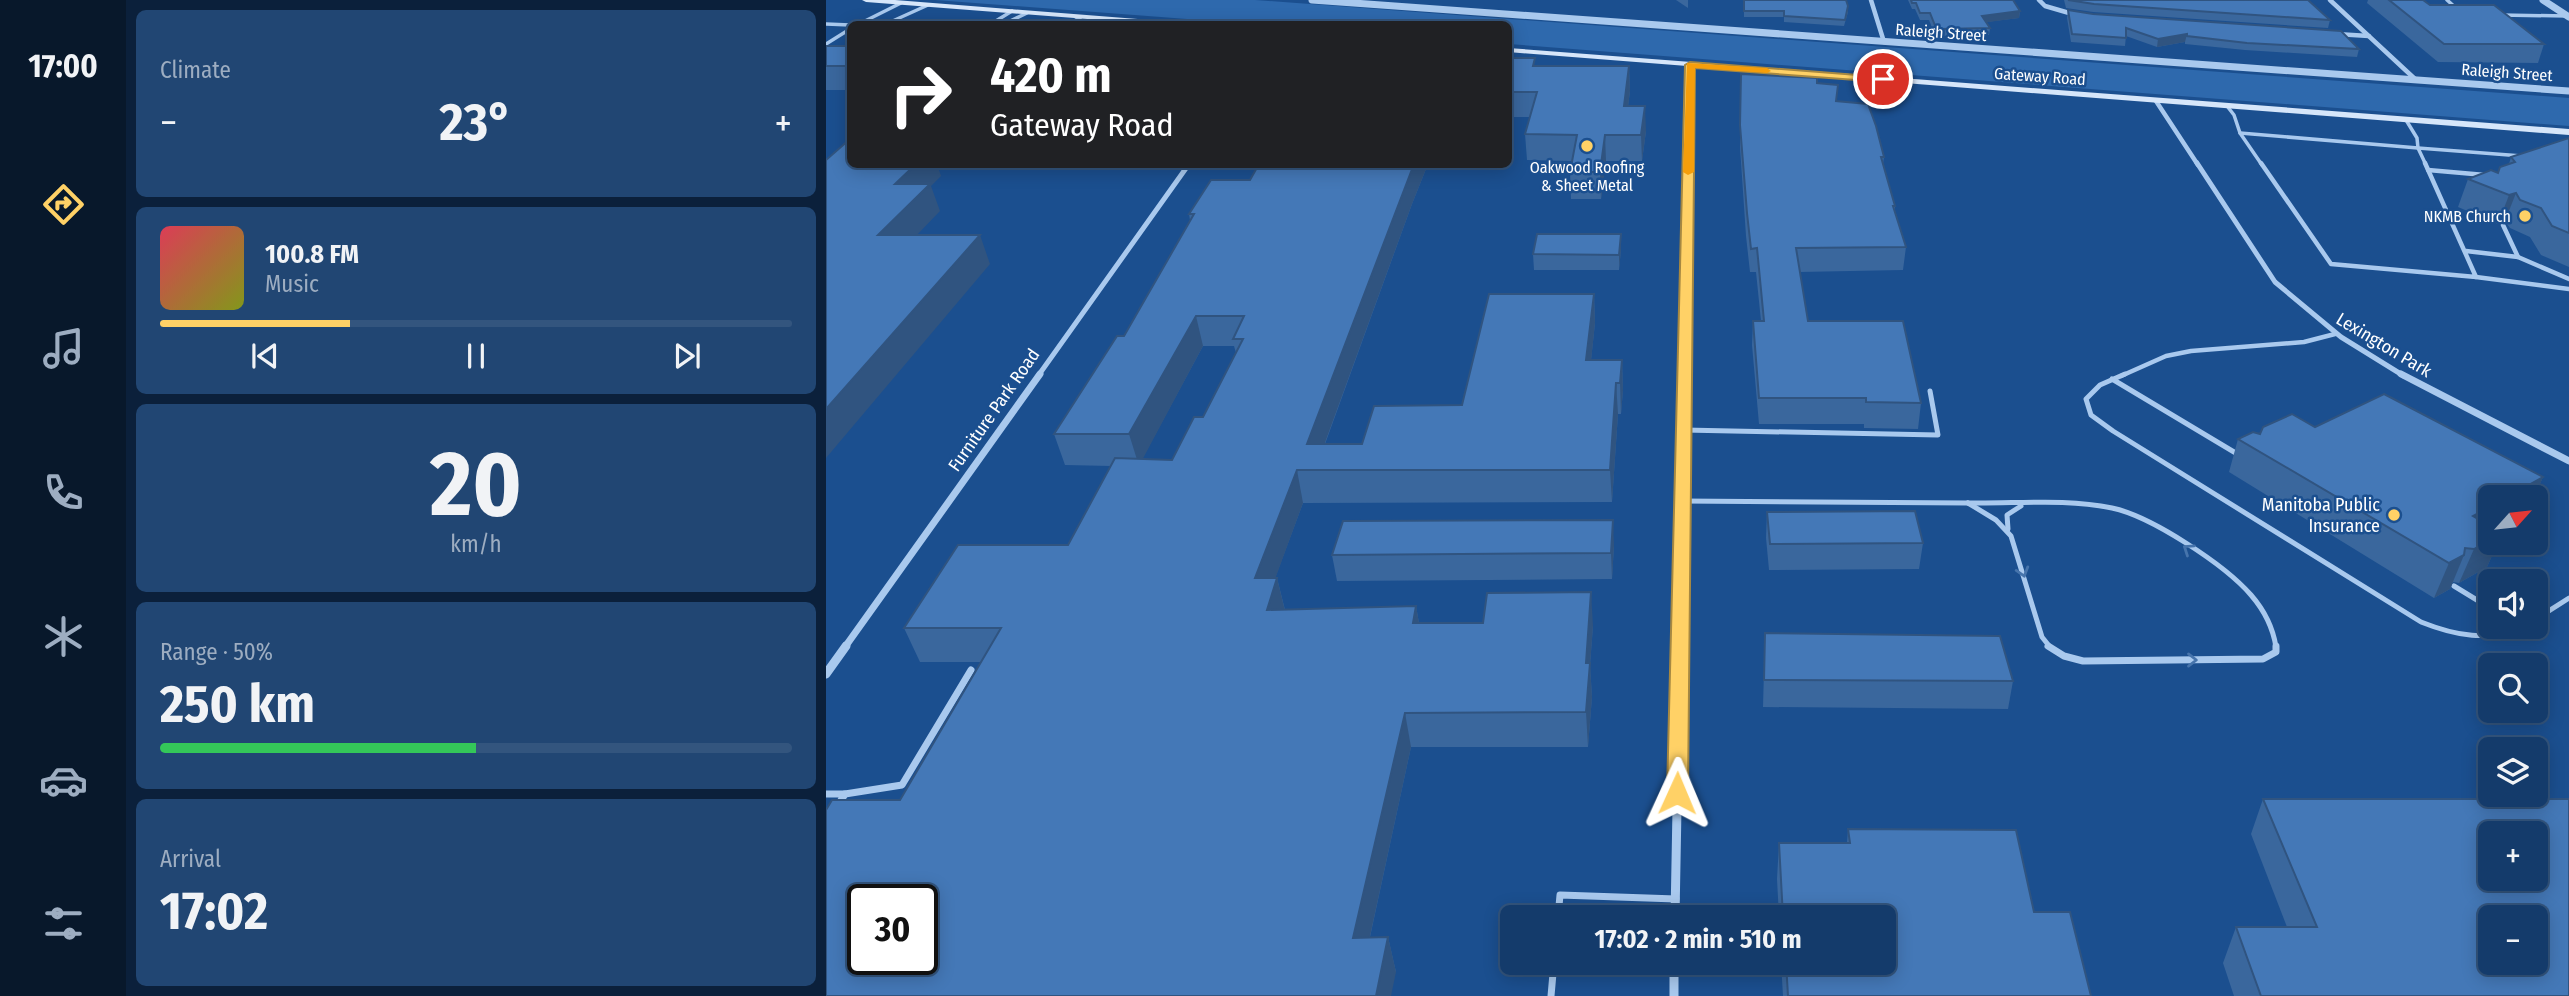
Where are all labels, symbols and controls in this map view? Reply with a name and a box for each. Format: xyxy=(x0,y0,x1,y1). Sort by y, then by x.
street label: Raleigh Street xyxy=(1895,20,1988,45)
text: 420 m xyxy=(990,46,1112,105)
text: 17:00 xyxy=(28,47,98,85)
icon: right xyxy=(875,49,966,140)
pin xyxy=(1853,49,1913,109)
text: Climate xyxy=(160,56,231,84)
icon: arrive xyxy=(1864,60,1902,98)
street label: Raleigh Street xyxy=(2461,60,2554,85)
street label: Gateway Road xyxy=(1993,64,2086,89)
text: 23° xyxy=(439,91,512,154)
text: − xyxy=(160,100,177,146)
text: + xyxy=(775,100,792,146)
text: Gateway Road xyxy=(990,106,1174,144)
marker: Oakwood Roofing & Sheet Metal xyxy=(1579,138,1595,154)
place label: Oakwood Roofing & Sheet Metal xyxy=(1530,158,1645,195)
icon: directions xyxy=(39,180,88,229)
place label: NKMB Church xyxy=(2424,207,2511,226)
marker: NKMB Church xyxy=(2517,208,2533,224)
text: 100.8 FM xyxy=(265,239,359,270)
text: Music xyxy=(265,270,319,298)
street label: Lexington Park xyxy=(2332,308,2436,382)
icon: music xyxy=(39,324,88,373)
icon: previous xyxy=(246,337,284,375)
icon: pause xyxy=(457,337,495,375)
icon: next xyxy=(668,337,706,375)
street label: Furniture Park Road xyxy=(944,344,1044,476)
text: 20 xyxy=(430,430,522,539)
icon: phone xyxy=(39,468,88,517)
north arrow xyxy=(2478,485,2548,555)
map controls xyxy=(2478,485,2548,975)
place label: Manitoba Public Insurance xyxy=(2262,494,2380,537)
marker: Manitoba Public Insurance xyxy=(2386,507,2402,523)
text: km/h xyxy=(450,530,502,558)
one-way arrow xyxy=(2183,544,2196,557)
one-way arrow xyxy=(2014,565,2029,577)
button: sound xyxy=(2478,569,2548,639)
icon: climate xyxy=(39,612,88,661)
text: Range · 50% xyxy=(160,638,273,666)
one-way arrow xyxy=(2188,652,2198,668)
button: search xyxy=(2478,653,2548,723)
text: 250 km xyxy=(160,673,315,736)
button: layers xyxy=(2478,737,2548,807)
icon: car xyxy=(39,756,88,805)
position arrow xyxy=(1640,756,1714,830)
button: + xyxy=(2478,821,2548,891)
text: Arrival xyxy=(160,845,221,873)
text: 17:02 xyxy=(160,880,268,943)
speed limit sign: 30 xyxy=(847,884,938,975)
icon: filters xyxy=(39,899,88,948)
button: − xyxy=(2478,905,2548,975)
text: 17:02 · 2 min · 510 m xyxy=(1594,924,1802,955)

